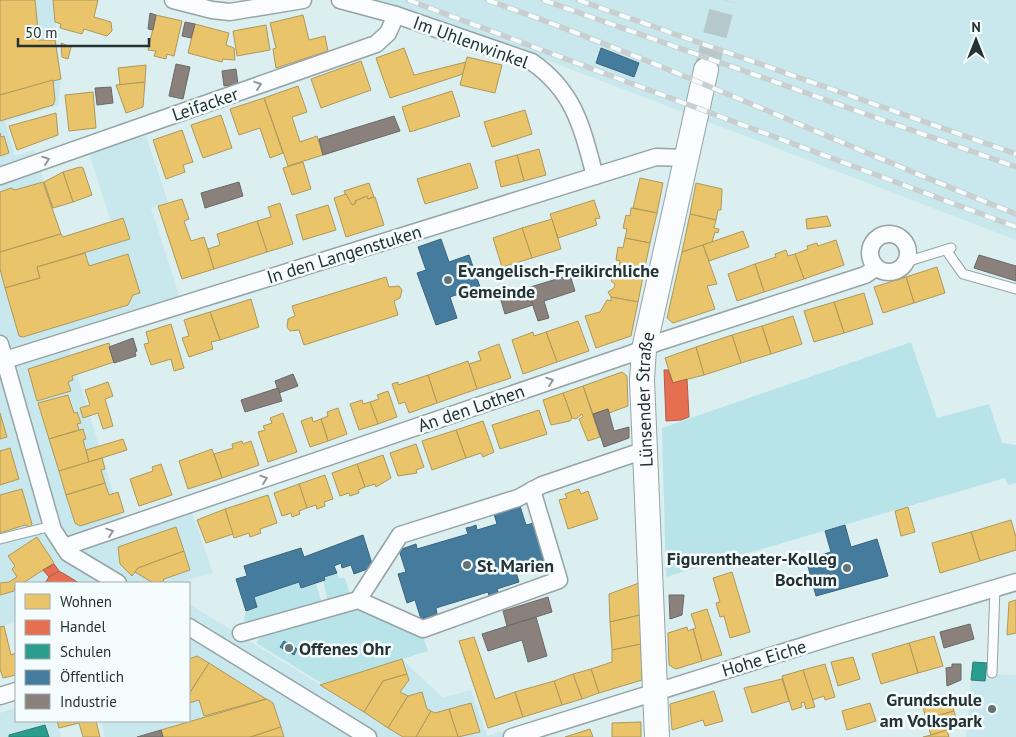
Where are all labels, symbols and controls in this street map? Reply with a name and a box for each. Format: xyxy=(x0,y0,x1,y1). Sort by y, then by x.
street label: Im Uhlenwinkel xyxy=(410,10,533,74)
scale bar xyxy=(18,15,149,47)
north arrow xyxy=(951,15,1001,65)
text: N xyxy=(971,18,981,36)
text: 50 m xyxy=(25,23,58,42)
one-way arrow xyxy=(253,81,262,91)
street label: Leifacker xyxy=(169,82,241,126)
one-way arrow xyxy=(41,156,50,166)
street label: In den Langenstuken xyxy=(264,220,424,288)
place label: Evangelisch-Freikirchliche Gemeinde xyxy=(458,259,659,303)
marker: Evangelisch-Freikirchliche Gemeinde xyxy=(442,274,454,286)
street label: Lünsender Straße xyxy=(630,329,659,468)
one-way arrow xyxy=(545,377,554,387)
street label: An den Lothen xyxy=(415,379,527,437)
one-way arrow xyxy=(259,475,267,485)
one-way arrow xyxy=(105,528,114,538)
place label: Figurentheater-Kolleg Bochum xyxy=(667,547,837,591)
place label: St. Marien xyxy=(477,554,554,577)
marker: St. Marien xyxy=(461,559,473,571)
marker: Figurentheater-Kolleg Bochum xyxy=(841,562,853,574)
legend xyxy=(15,582,190,722)
text: Wohnen xyxy=(60,592,112,611)
text: Handel xyxy=(60,617,106,636)
street label: Hohe Eiche xyxy=(719,634,809,682)
place label: Offenes Ohr xyxy=(299,637,391,660)
text: Schulen xyxy=(60,642,111,661)
marker: Offenes Ohr xyxy=(283,642,295,654)
text: Öffentlich xyxy=(60,667,124,686)
place label: Grundschule am Volkspark xyxy=(880,688,982,732)
text: Industrie xyxy=(60,692,117,711)
marker: Grundschule am Volkspark xyxy=(986,703,998,715)

